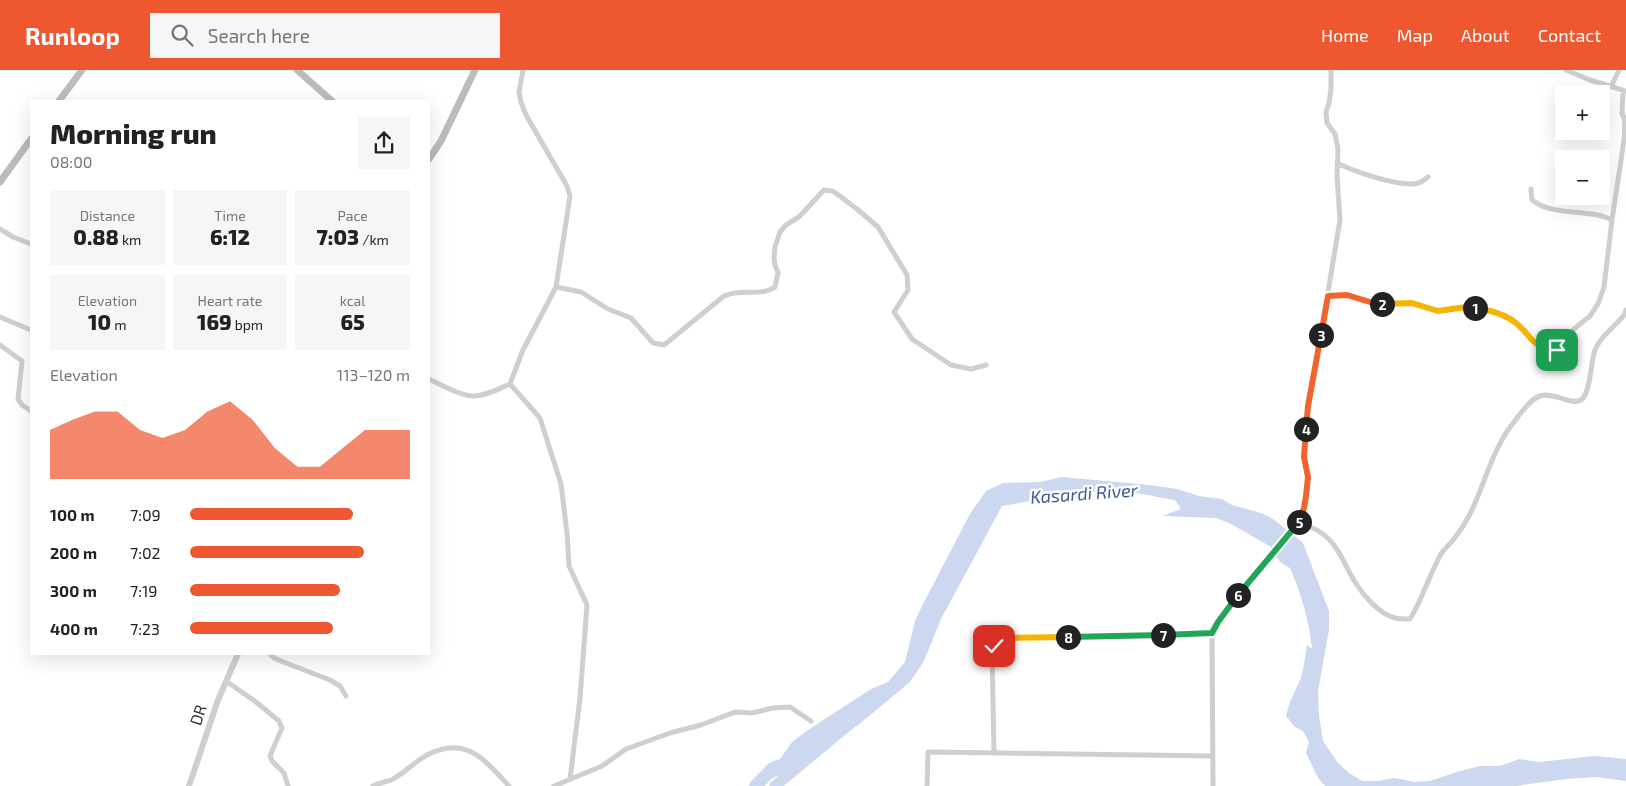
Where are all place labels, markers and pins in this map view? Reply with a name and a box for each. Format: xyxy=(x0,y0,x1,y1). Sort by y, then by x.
pin: 2 xyxy=(1370,292,1394,316)
pin: 1 xyxy=(1462,296,1488,320)
pin: 3 xyxy=(1308,322,1334,348)
pin xyxy=(1536,329,1578,371)
pin: 4 xyxy=(1294,416,1318,442)
pin: 5 xyxy=(1286,510,1312,534)
pin: 6 xyxy=(1226,582,1250,608)
pin: 7 xyxy=(1150,622,1176,648)
pin: 8 xyxy=(1056,624,1080,650)
pin xyxy=(973,625,1015,667)

